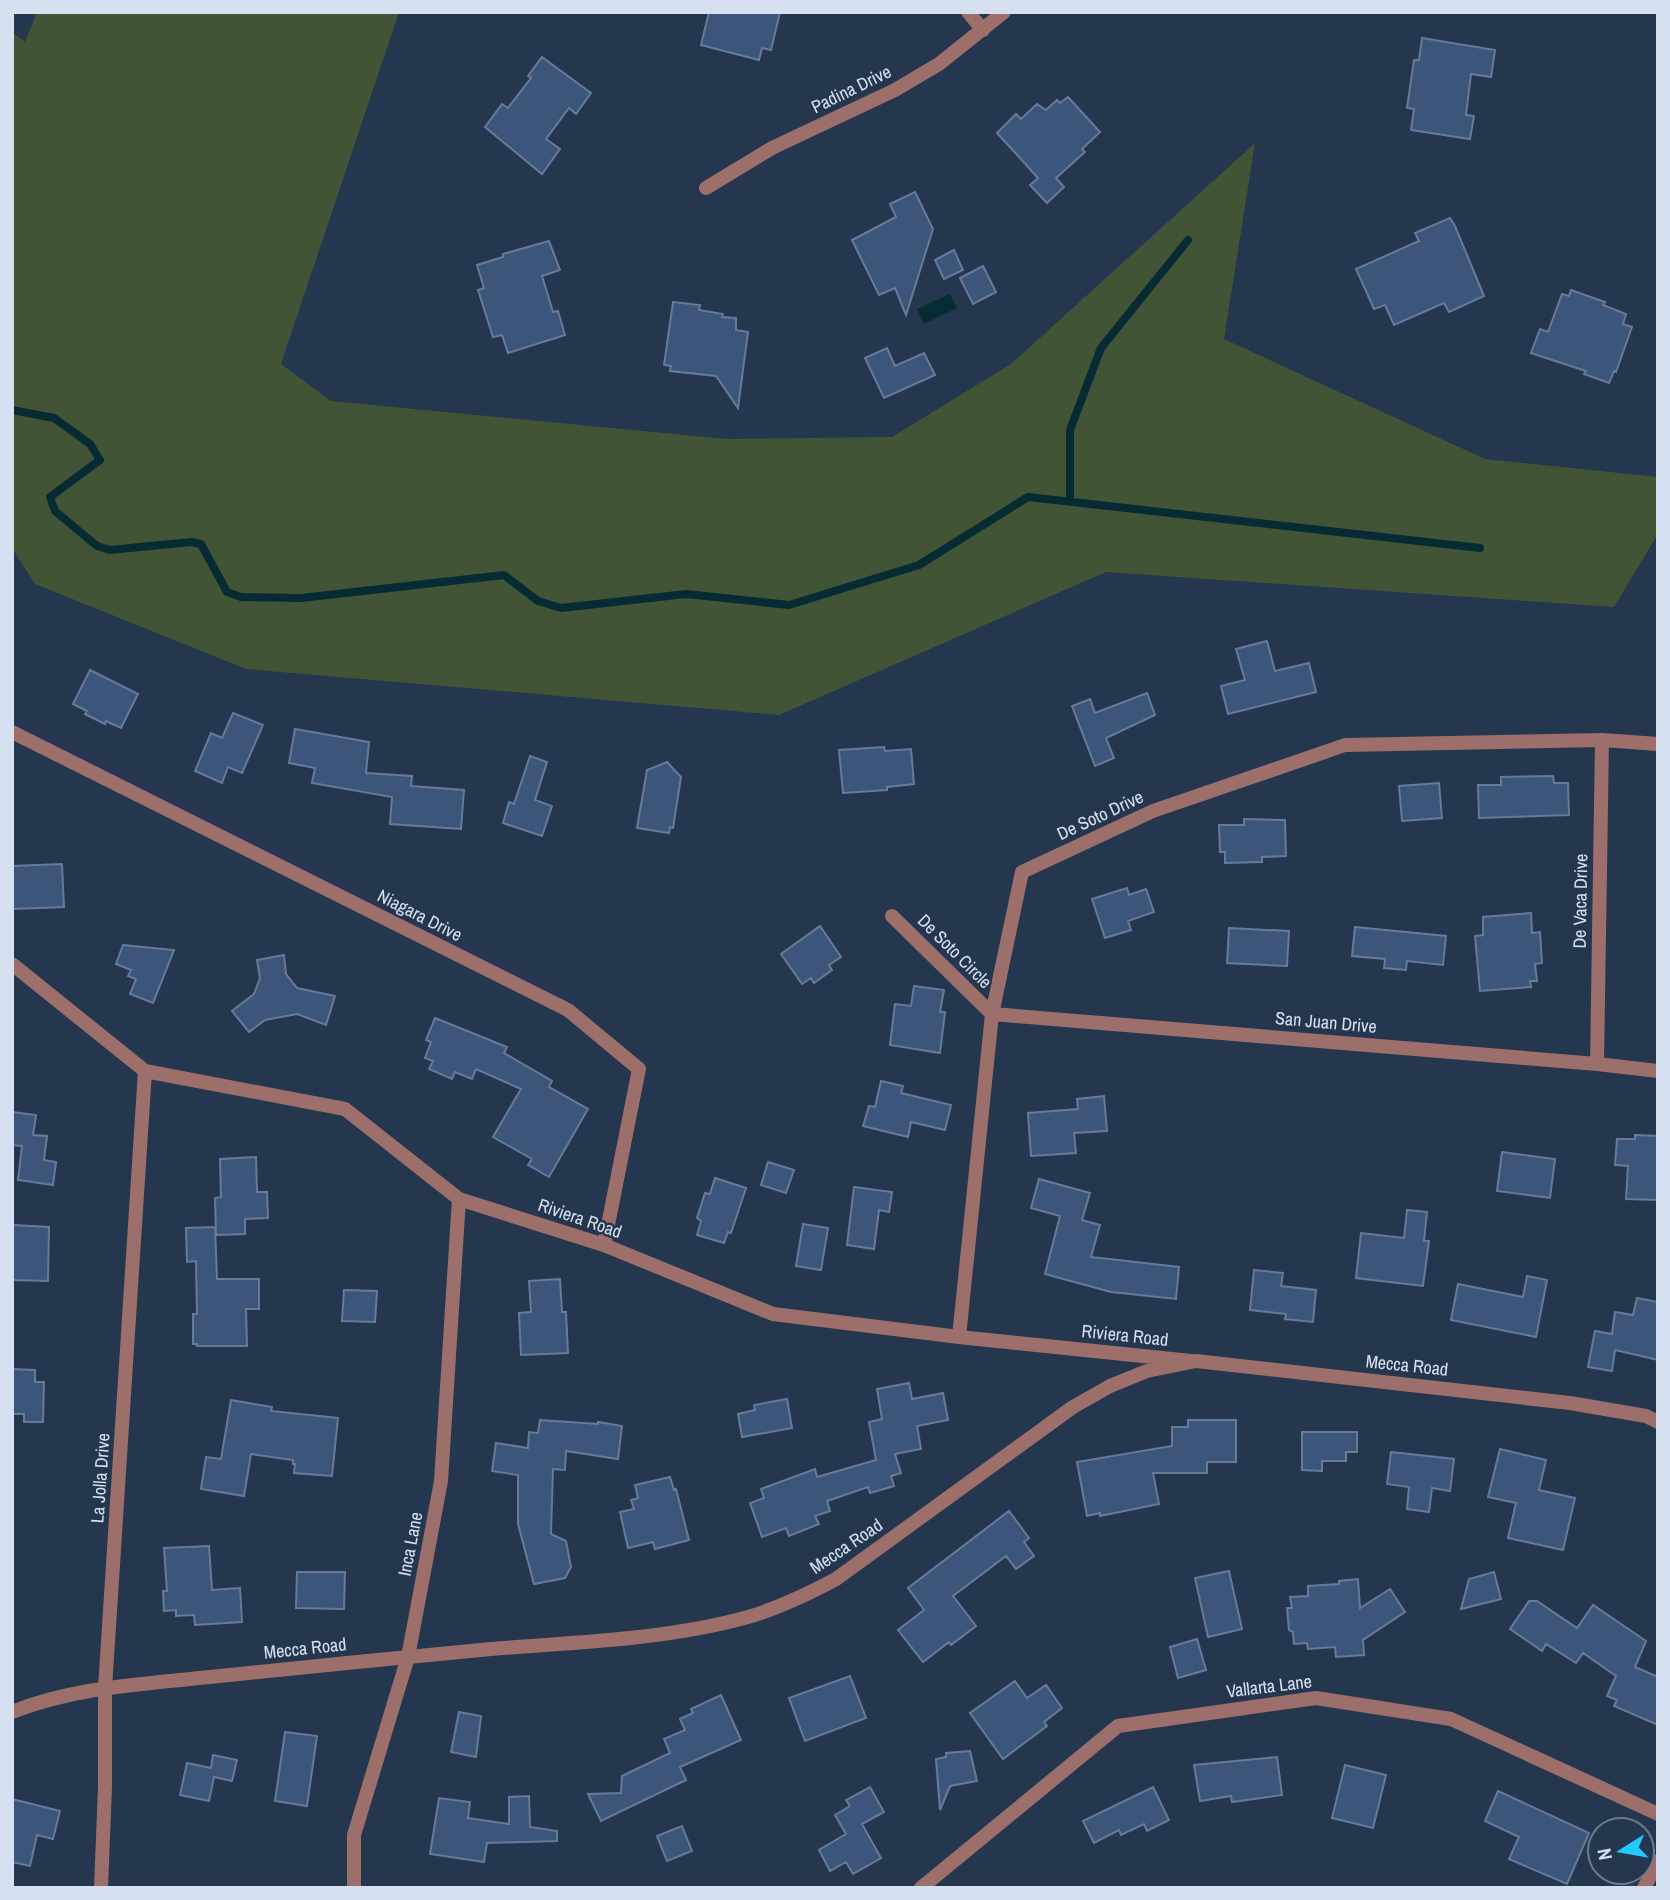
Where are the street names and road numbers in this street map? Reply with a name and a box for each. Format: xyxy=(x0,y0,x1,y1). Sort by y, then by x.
street label: Padina Drive xyxy=(807,59,895,119)
street label: De Soto Drive xyxy=(1053,784,1147,846)
street label: De Vaca Drive xyxy=(1567,853,1593,949)
street label: Niagara Drive xyxy=(373,883,467,947)
street label: De Soto Circle xyxy=(912,908,998,994)
street label: San Juan Drive xyxy=(1274,1005,1378,1039)
street label: Riviera Road xyxy=(535,1192,625,1244)
street label: Riviera Road xyxy=(1080,1318,1170,1352)
street label: Mecca Road xyxy=(1364,1348,1450,1382)
street label: La Jolla Drive xyxy=(84,1432,116,1524)
street label: Inca Lane xyxy=(392,1510,428,1578)
street label: Mecca Road xyxy=(805,1512,887,1580)
street label: Mecca Road xyxy=(262,1631,348,1665)
street label: Vallarta Lane xyxy=(1225,1668,1313,1704)

